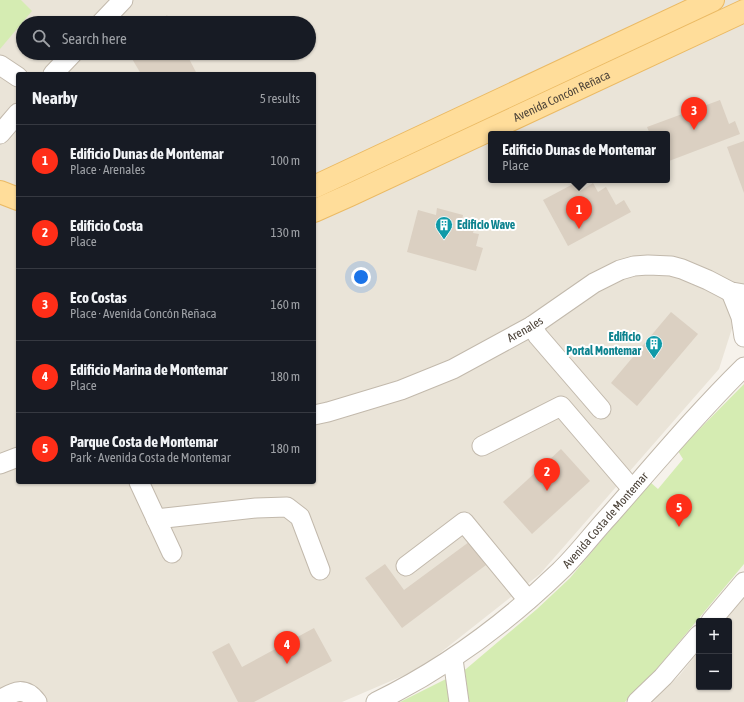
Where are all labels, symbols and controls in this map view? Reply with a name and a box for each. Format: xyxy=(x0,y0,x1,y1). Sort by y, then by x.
search box xyxy=(16,16,316,60)
icon: search xyxy=(30,27,52,49)
text: Search here xyxy=(62,30,127,47)
street label: Avenida Concón Reñaca xyxy=(511,68,612,125)
text: Nearby xyxy=(32,88,78,108)
text: 5 results xyxy=(260,91,300,106)
pin: 3 xyxy=(681,97,707,130)
popup xyxy=(488,131,670,183)
text: Edificio Dunas de Montemar xyxy=(502,141,656,158)
text: Edificio Dunas de Montemar xyxy=(70,145,223,162)
text: 1 xyxy=(42,153,48,168)
text: 100 m xyxy=(271,153,300,168)
text: Place xyxy=(502,158,529,173)
text: Place · Arenales xyxy=(70,162,145,177)
pin: 1 xyxy=(566,196,592,229)
building icon: Edificio Wave xyxy=(434,215,454,240)
text: Edificio Costa xyxy=(70,217,143,234)
place label: Edificio Wave xyxy=(457,218,516,232)
text: 2 xyxy=(42,225,48,240)
text: 130 m xyxy=(271,225,300,240)
text: Place xyxy=(70,234,97,249)
your location xyxy=(351,267,371,287)
text: Eco Costas xyxy=(70,289,127,306)
text: 3 xyxy=(42,297,48,312)
text: 160 m xyxy=(271,297,300,312)
text: Place · Avenida Concón Reñaca xyxy=(70,306,217,321)
street label: Arenales xyxy=(505,313,546,345)
place label: Edificio Portal Montemar xyxy=(566,330,641,358)
building icon: Edificio Portal Montemar xyxy=(644,334,664,359)
text: Edificio Marina de Montemar xyxy=(70,361,227,378)
text: 4 xyxy=(42,369,48,384)
text: 180 m xyxy=(271,369,300,384)
text: Place xyxy=(70,378,97,393)
text: Parque Costa de Montemar xyxy=(70,433,218,450)
text: 5 xyxy=(42,441,48,456)
text: 180 m xyxy=(271,441,300,456)
text: Park · Avenida Costa de Montemar xyxy=(70,450,231,465)
pin: 2 xyxy=(534,458,560,491)
street label: Avenida Costa de Montemar xyxy=(560,469,651,571)
pin: 5 xyxy=(666,494,692,527)
map controls xyxy=(696,618,732,690)
button: + xyxy=(696,618,732,654)
pin: 4 xyxy=(274,631,300,664)
button: − xyxy=(696,654,732,690)

